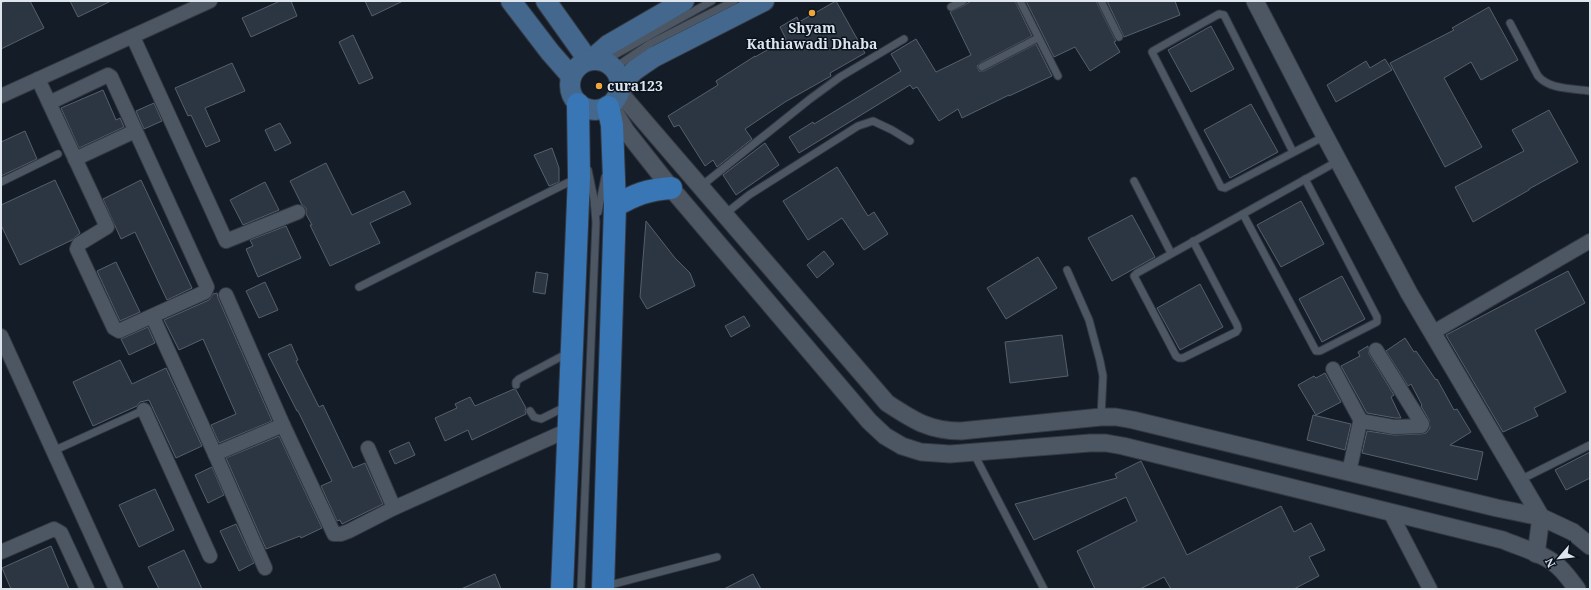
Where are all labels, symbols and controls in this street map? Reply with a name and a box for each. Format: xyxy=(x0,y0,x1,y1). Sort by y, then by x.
marker: Shyam Kathiawadi Dhaba xyxy=(807,8,817,18)
place label: Shyam Kathiawadi Dhaba xyxy=(746,18,878,53)
place label: cura123 xyxy=(607,76,663,95)
marker: cura123 xyxy=(594,81,604,91)
north arrow xyxy=(1539,538,1579,578)
text: N xyxy=(1541,555,1558,570)

